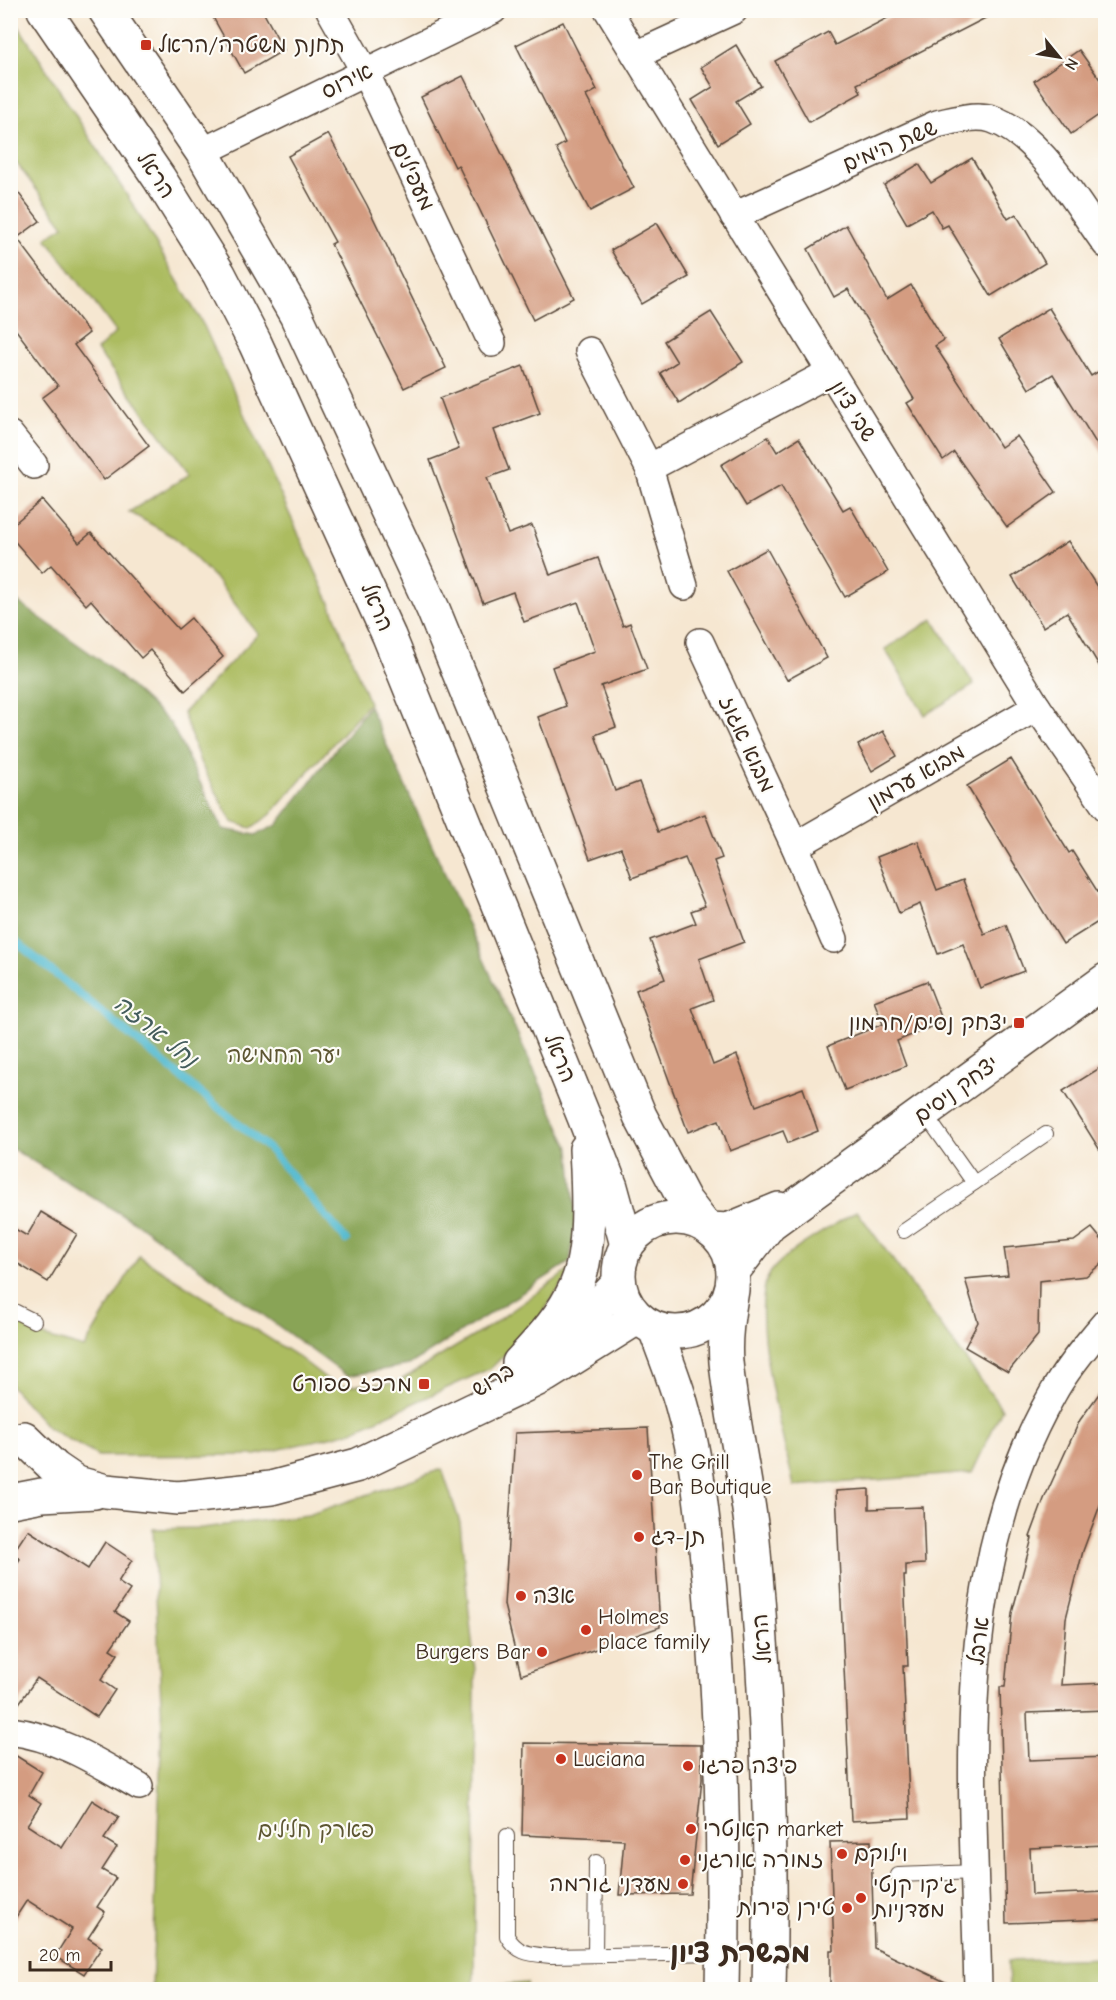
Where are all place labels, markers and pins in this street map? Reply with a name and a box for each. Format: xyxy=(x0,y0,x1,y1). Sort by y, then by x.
place label: תחנת משטרה/הראל xyxy=(158,32,345,58)
marker: תחנת משטרה/הראל xyxy=(139,38,153,52)
place label: יצחק נסים/חרמון xyxy=(849,1010,1007,1036)
marker: יצחק נסים/חרמון xyxy=(1012,1016,1026,1030)
place label: מרכז ספורט xyxy=(292,1371,412,1397)
marker: מרכז ספורט xyxy=(417,1377,431,1391)
place label: The Grill Bar Boutique xyxy=(649,1449,772,1500)
marker: The Grill Bar Boutique xyxy=(630,1468,644,1482)
place label: תן-דג xyxy=(651,1524,705,1550)
marker: תן-דג xyxy=(632,1530,646,1544)
place label: אצה xyxy=(533,1583,575,1609)
marker: אצה xyxy=(514,1589,528,1603)
place label: Holmes place family xyxy=(598,1604,710,1655)
marker: Holmes place family xyxy=(579,1623,593,1637)
place label: Burgers Bar xyxy=(415,1639,530,1665)
marker: Burgers Bar xyxy=(535,1645,549,1659)
place label: Luciana xyxy=(573,1746,645,1772)
marker: Luciana xyxy=(554,1752,568,1766)
place label: פיצה פרגו xyxy=(700,1753,797,1779)
marker: פיצה פרגו xyxy=(681,1759,695,1773)
place label: קאנטרי market xyxy=(703,1816,843,1842)
marker: קאנטרי market xyxy=(684,1822,698,1836)
place label: וילוקם xyxy=(854,1841,908,1867)
place label: זמורה אורגני xyxy=(697,1847,823,1873)
marker: וילוקם xyxy=(835,1847,849,1861)
marker: זמורה אורגני xyxy=(678,1853,692,1867)
place label: מעדני גורמה xyxy=(549,1871,671,1897)
place label: ג'קו קנטי מעדניות xyxy=(871,1872,957,1923)
marker: מעדני גורמה xyxy=(676,1877,690,1891)
marker: ג'קו קנטי מעדניות xyxy=(854,1891,868,1905)
place label: טירן פירות xyxy=(735,1895,835,1921)
marker: טירן פירות xyxy=(840,1901,854,1915)

